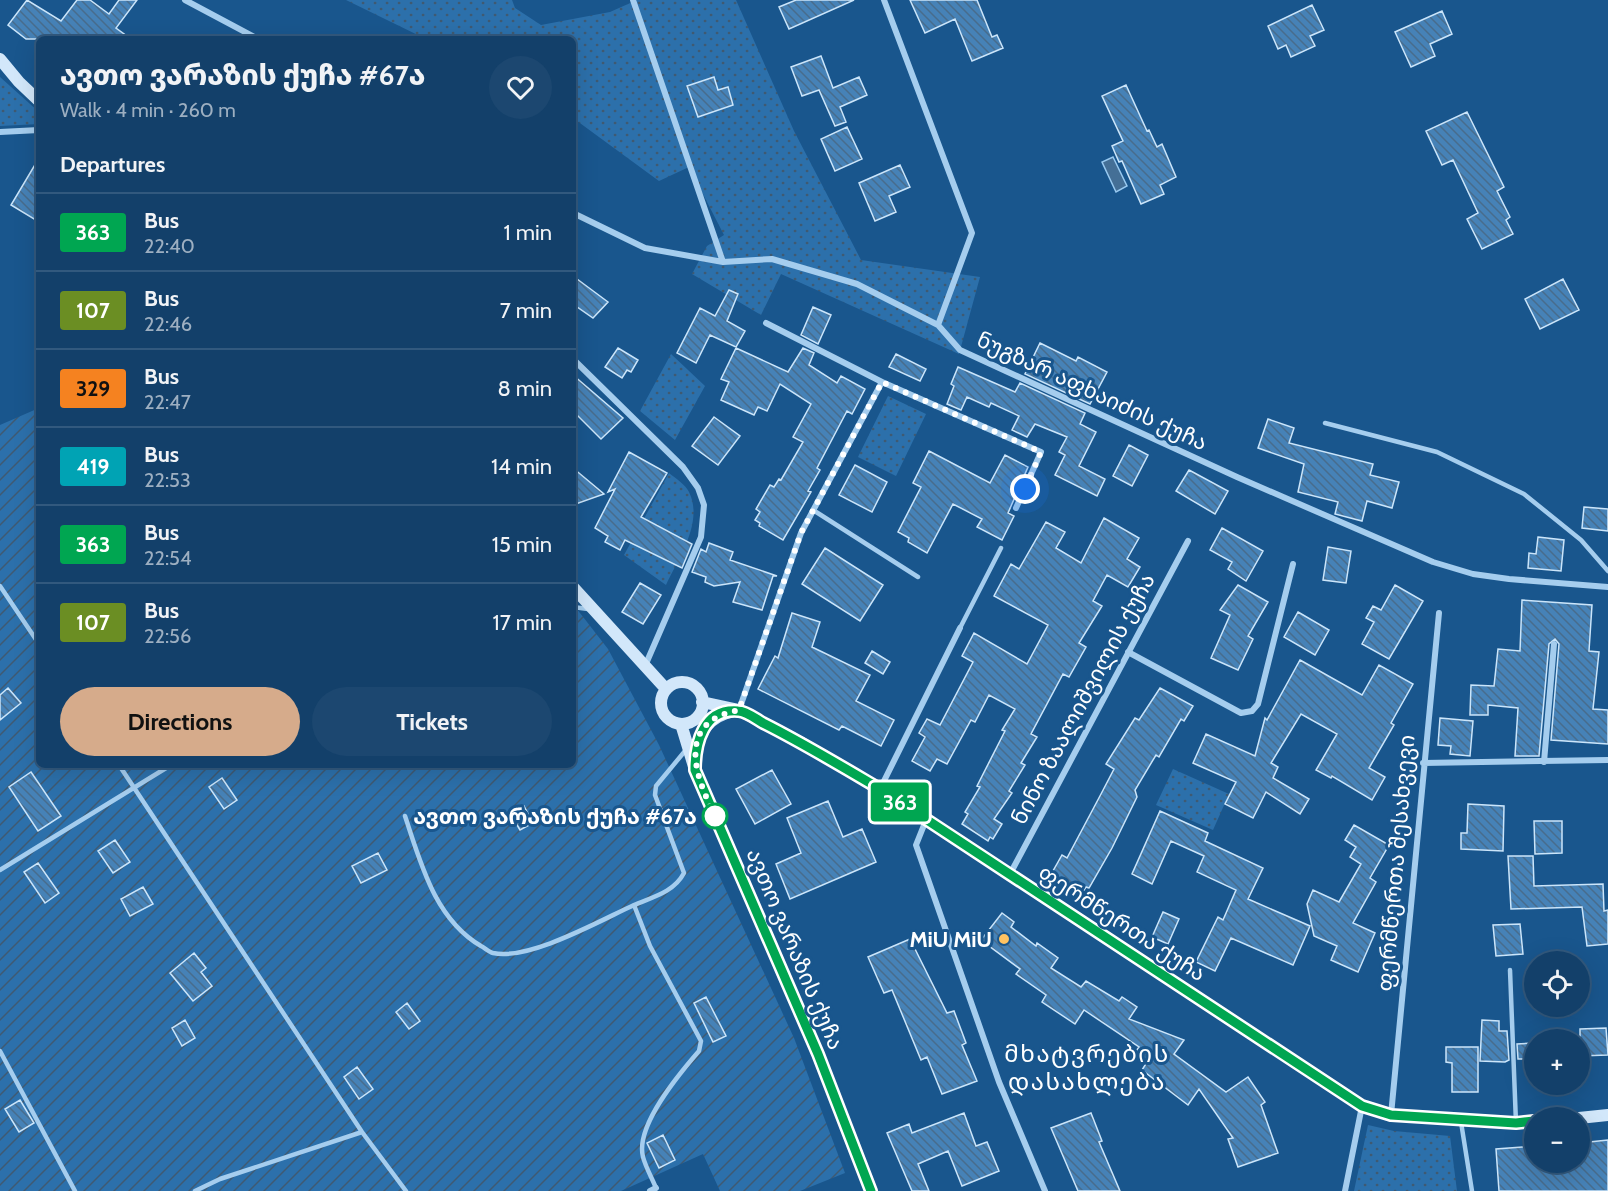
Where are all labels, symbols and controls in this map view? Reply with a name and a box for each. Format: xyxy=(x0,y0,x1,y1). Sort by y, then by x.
button: heart xyxy=(489,56,552,119)
text: ავთო ვარაზის ქუჩა #67ა xyxy=(60,58,425,92)
text: Walk · 4 min · 260 m xyxy=(60,98,236,122)
text: Departures xyxy=(60,151,165,178)
text: Bus xyxy=(144,207,179,234)
text: 1 min xyxy=(504,219,552,246)
text: 363 xyxy=(76,220,110,245)
text: 22:40 xyxy=(144,234,195,258)
text: Bus xyxy=(144,285,179,312)
text: 7 min xyxy=(500,297,552,324)
text: 107 xyxy=(76,298,110,323)
text: 22:46 xyxy=(144,312,192,336)
street label: ნუგზარ აფხაიძის ქუჩა xyxy=(972,326,1212,456)
text: Bus xyxy=(144,363,179,390)
text: 8 min xyxy=(497,375,552,402)
text: 329 xyxy=(76,376,110,401)
text: 22:47 xyxy=(144,390,191,414)
text: Bus xyxy=(144,441,179,468)
text: 14 min xyxy=(491,453,552,480)
text: 419 xyxy=(77,454,109,479)
text: 22:53 xyxy=(144,468,191,492)
your location xyxy=(1010,474,1040,504)
text: Bus xyxy=(144,519,179,546)
text: 15 min xyxy=(492,531,552,558)
text: 363 xyxy=(76,532,110,557)
text: 22:54 xyxy=(144,546,192,570)
street label: ნინო ზაალიშვილის ქუჩა xyxy=(1005,569,1161,829)
text: Bus xyxy=(144,597,179,624)
text: 17 min xyxy=(493,609,552,636)
text: 107 xyxy=(76,610,110,635)
text: 22:56 xyxy=(144,624,191,648)
button: Directions xyxy=(60,687,300,756)
button: Tickets xyxy=(312,687,552,756)
street label: ფერმწერთა შესახვევი xyxy=(1371,734,1421,992)
line badge: 363 xyxy=(866,782,934,822)
text: 363 xyxy=(883,790,917,815)
place label: ავთო ვარაზის ქუჩა #67ა xyxy=(413,803,697,830)
marker: ავთო ვარაზის ქუჩა #67ა xyxy=(702,803,728,829)
street label: ავთო ვარაზის ქუჩა xyxy=(740,844,850,1054)
street label: ფერმწერთა ქუჩა xyxy=(1033,859,1211,987)
place label: MiU MiU xyxy=(909,926,992,953)
marker: MiU MiU xyxy=(997,932,1011,946)
map controls xyxy=(1524,951,1590,1173)
button: locate xyxy=(1524,951,1590,1017)
button: + xyxy=(1524,1029,1590,1095)
district label: მხატვრების დასახლება xyxy=(1004,1039,1170,1096)
button: − xyxy=(1524,1107,1590,1173)

